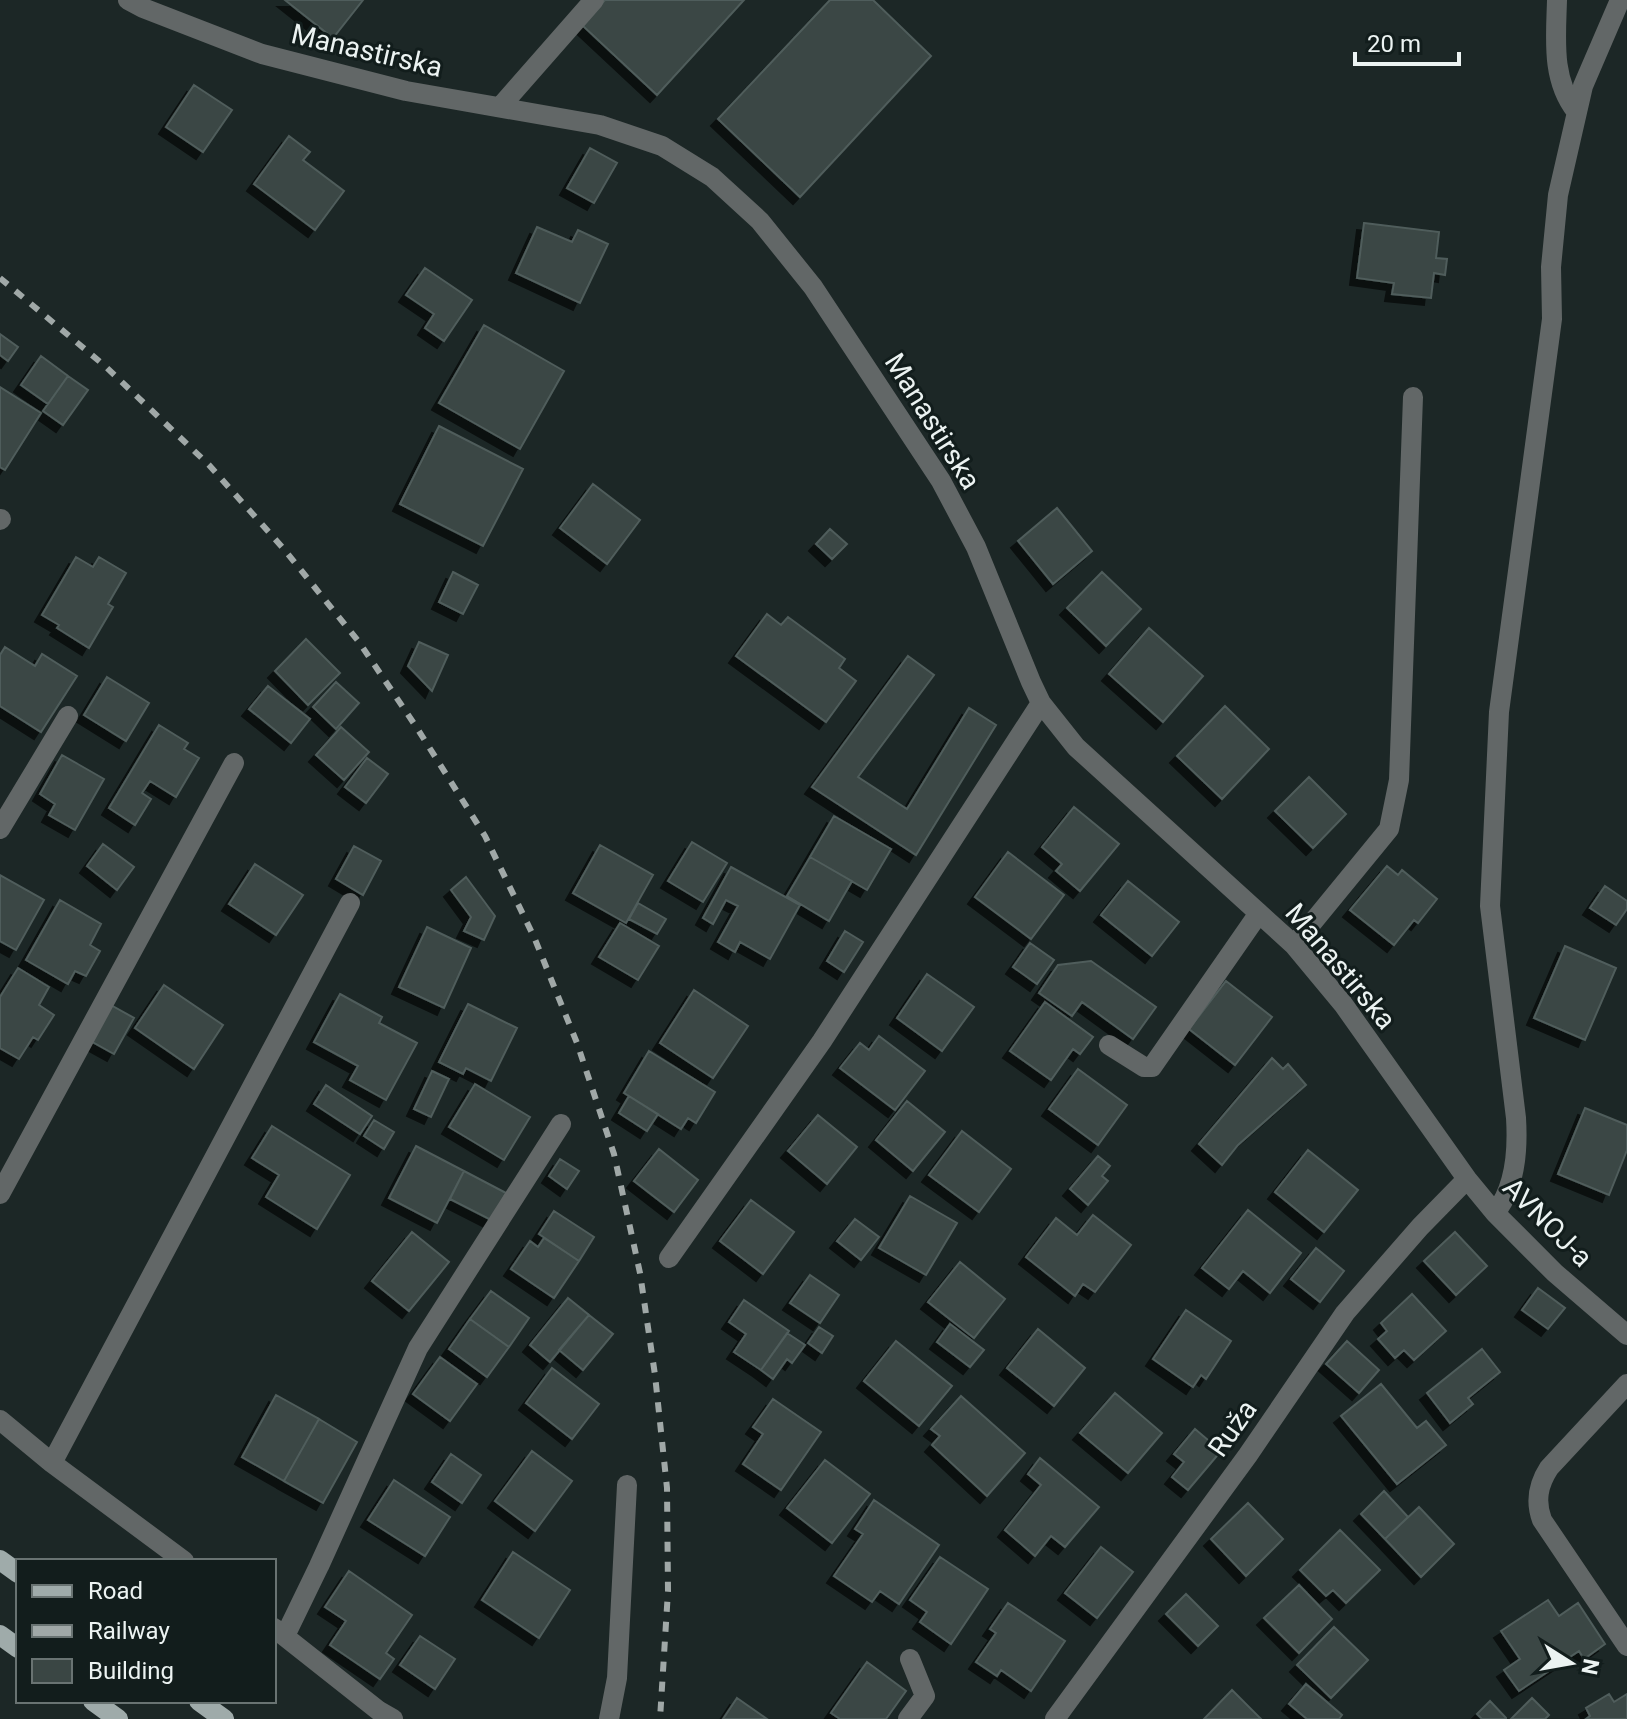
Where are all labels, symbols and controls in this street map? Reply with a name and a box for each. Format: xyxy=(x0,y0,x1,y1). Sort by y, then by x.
scale bar xyxy=(1355,16,1459,66)
street label: Manastirska xyxy=(288,17,446,84)
text: 20 m xyxy=(1367,30,1421,58)
street label: Manastirska xyxy=(878,347,987,495)
street label: Manastirska xyxy=(1278,897,1403,1036)
street label: AVNOJ-a xyxy=(1496,1171,1599,1274)
street label: Ruža xyxy=(1201,1394,1264,1463)
legend xyxy=(16,1559,276,1703)
text: Road xyxy=(88,1577,143,1605)
text: Railway xyxy=(88,1617,170,1645)
north arrow xyxy=(1531,1623,1611,1703)
text: Building xyxy=(88,1657,174,1685)
text: N xyxy=(1576,1657,1604,1677)

